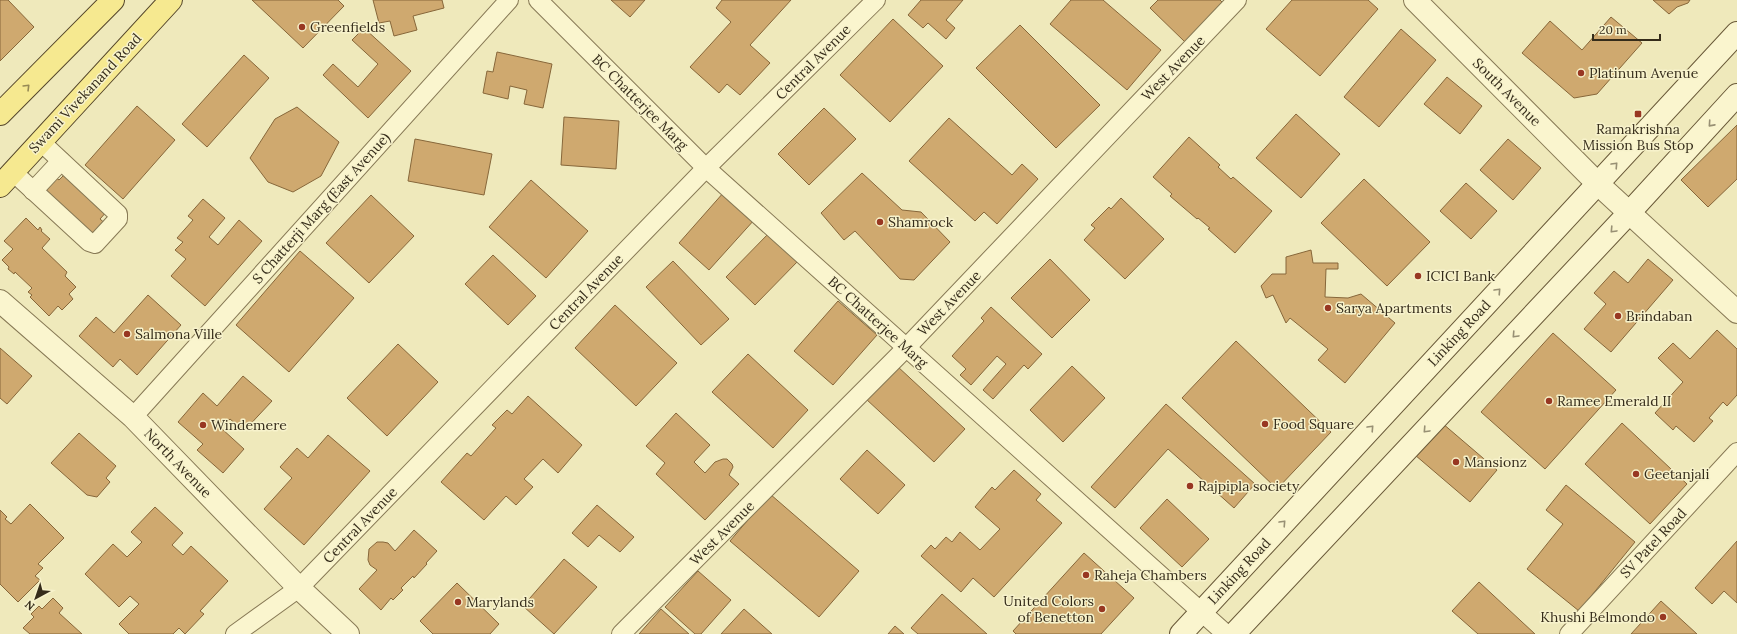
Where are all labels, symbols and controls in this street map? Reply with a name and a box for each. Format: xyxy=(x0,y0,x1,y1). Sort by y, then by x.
scale bar xyxy=(1593,16,1660,42)
place label: Greenfields xyxy=(310,18,385,36)
street label: Central Avenue xyxy=(772,20,855,103)
marker: Greenfields xyxy=(297,22,307,32)
text: 20 m xyxy=(1599,22,1627,37)
street label: Swami Vivekanand Road xyxy=(25,29,145,157)
street label: West Avenue xyxy=(1137,31,1209,104)
street label: BC Chatterjee Marg xyxy=(588,50,692,154)
street label: South Avenue xyxy=(1469,54,1545,130)
place label: Platinum Avenue xyxy=(1589,64,1699,82)
marker: Platinum Avenue xyxy=(1576,68,1586,78)
one-way arrow xyxy=(22,84,30,92)
marker: Ramakrishna Mission Bus Stop xyxy=(1633,109,1643,119)
one-way arrow xyxy=(1708,119,1715,127)
place label: Ramakrishna Mission Bus Stop xyxy=(1582,120,1694,154)
street label: S Chatterji Marg (East Avenue) xyxy=(248,129,394,287)
one-way arrow xyxy=(1610,162,1617,170)
place label: Shamrock xyxy=(888,213,954,231)
marker: Shamrock xyxy=(875,217,885,227)
one-way arrow xyxy=(1610,225,1618,233)
street label: Central Avenue xyxy=(545,250,627,334)
street label: West Avenue xyxy=(913,266,985,339)
place label: ICICI Bank xyxy=(1426,267,1496,285)
marker: ICICI Bank xyxy=(1413,271,1423,281)
street label: BC Chatterjee Marg xyxy=(824,272,932,372)
one-way arrow xyxy=(1493,288,1501,296)
street label: Linking Road xyxy=(1424,296,1494,370)
place label: Sarya Apartments xyxy=(1336,299,1452,317)
marker: Sarya Apartments xyxy=(1323,303,1333,313)
place label: Brindaban xyxy=(1626,307,1693,325)
marker: Brindaban xyxy=(1613,311,1623,321)
place label: Salmona Ville xyxy=(135,325,223,343)
marker: Salmona Ville xyxy=(122,329,132,339)
one-way arrow xyxy=(1512,330,1520,338)
place label: Ramee Emerald II xyxy=(1557,392,1672,410)
marker: Ramee Emerald II xyxy=(1544,396,1554,406)
place label: Food Square xyxy=(1273,415,1354,433)
place label: Windemere xyxy=(211,416,287,434)
marker: Food Square xyxy=(1260,419,1270,429)
marker: Windemere xyxy=(198,420,208,430)
street label: North Avenue xyxy=(140,424,216,502)
one-way arrow xyxy=(1367,425,1374,433)
one-way arrow xyxy=(1423,425,1431,433)
place label: Mansionz xyxy=(1464,453,1527,471)
marker: Mansionz xyxy=(1451,457,1461,467)
place label: Geetanjali xyxy=(1644,465,1709,483)
marker: Geetanjali xyxy=(1631,469,1641,479)
place label: Rajpipla society xyxy=(1198,477,1300,495)
marker: Rajpipla society xyxy=(1185,481,1195,491)
street label: Central Avenue xyxy=(319,483,401,567)
street label: West Avenue xyxy=(686,497,758,569)
street label: SV Patel Road xyxy=(1616,504,1690,582)
one-way arrow xyxy=(1278,520,1286,528)
street label: Linking Road xyxy=(1204,534,1274,608)
place label: Raheja Chambers xyxy=(1094,566,1207,584)
marker: Raheja Chambers xyxy=(1081,570,1091,580)
north arrow xyxy=(16,578,56,618)
place label: United Colors of Benetton xyxy=(1003,592,1094,626)
place label: Marylands xyxy=(466,593,534,611)
text: N xyxy=(21,597,37,614)
marker: Marylands xyxy=(453,597,463,607)
marker: United Colors of Benetton xyxy=(1097,604,1107,614)
place label: Khushi Belmondo xyxy=(1540,608,1655,626)
marker: Khushi Belmondo xyxy=(1658,612,1668,622)

